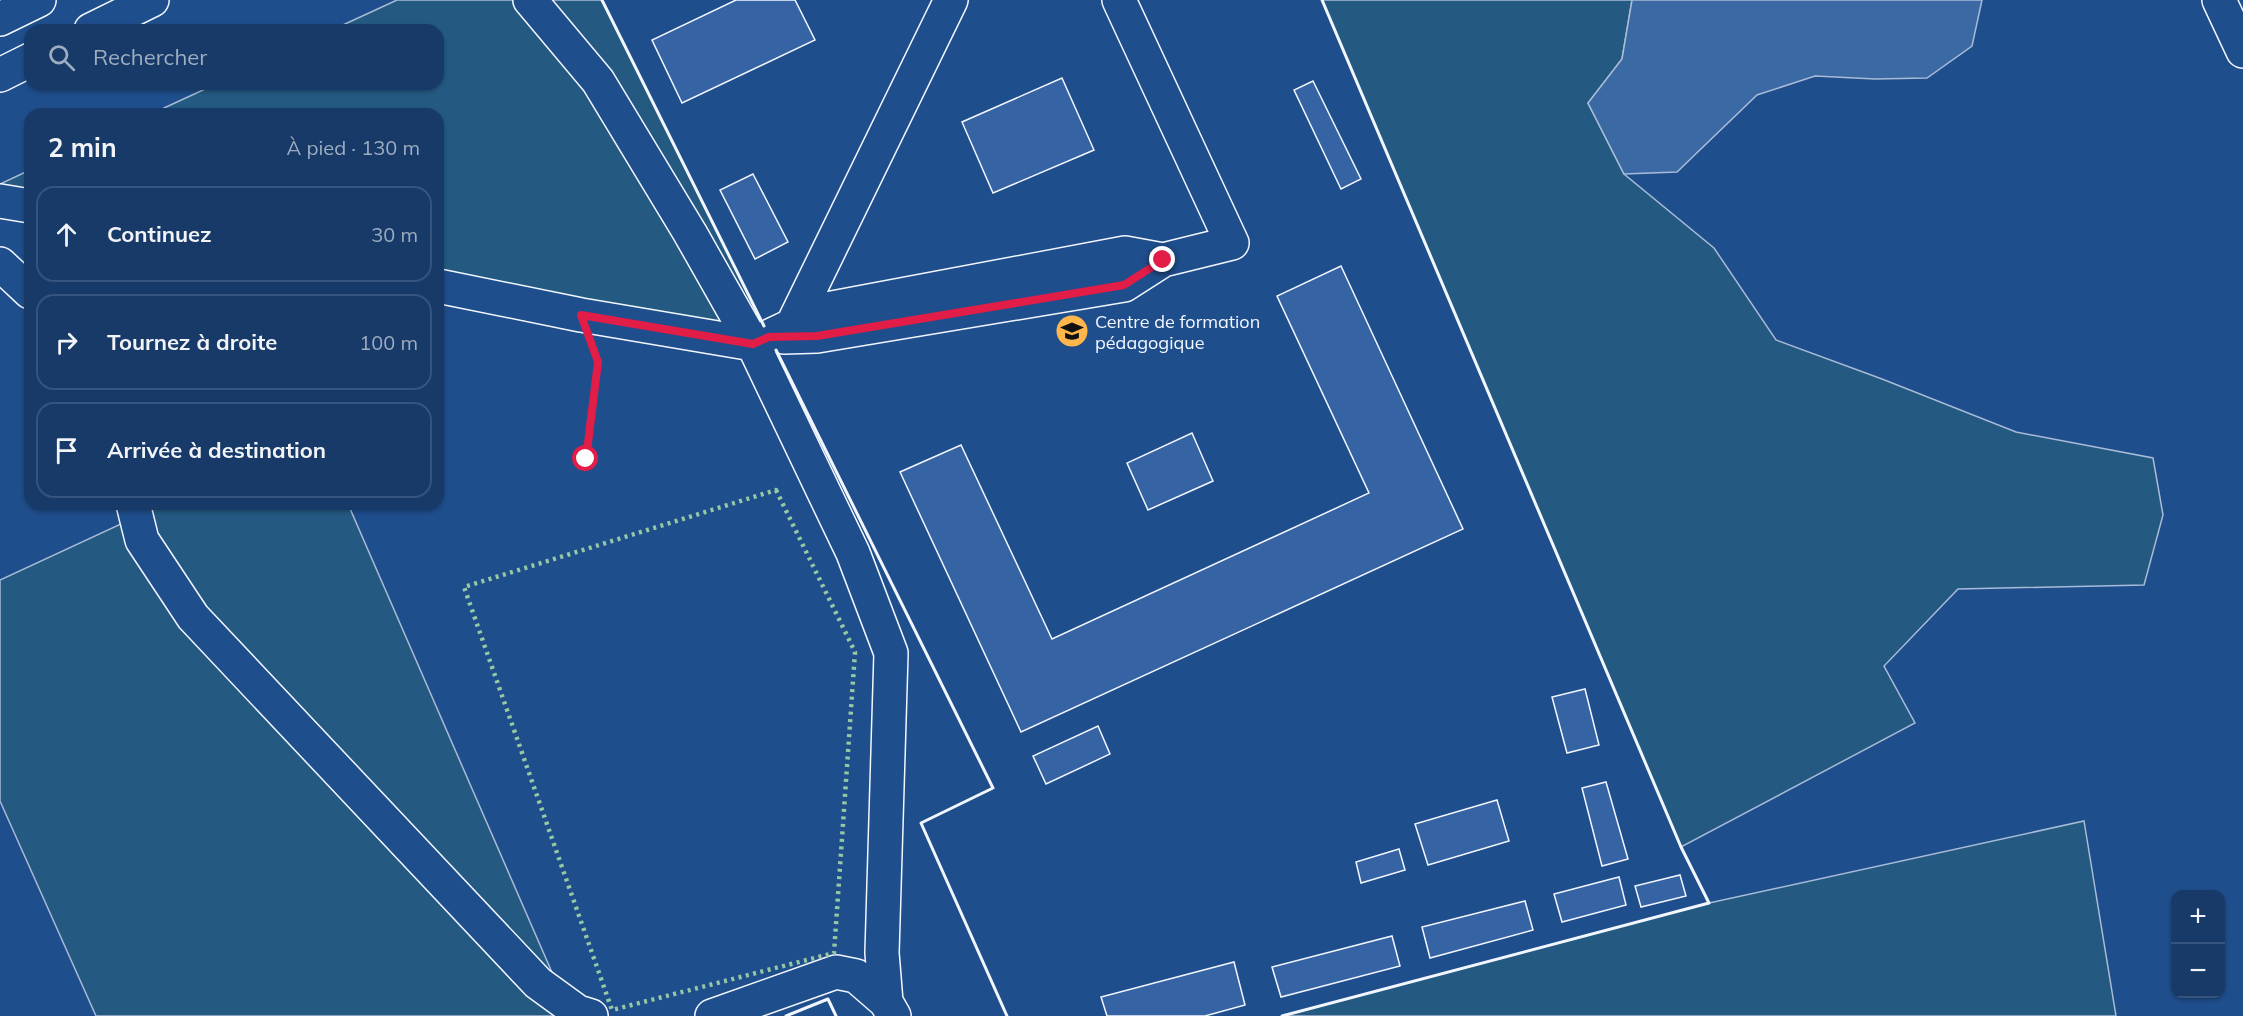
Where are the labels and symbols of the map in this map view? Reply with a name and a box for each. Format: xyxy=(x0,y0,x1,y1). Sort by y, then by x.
route end xyxy=(1149,246,1175,272)
place label: Centre de formation pédagogique xyxy=(1095,310,1260,354)
school or university icon: Centre de formation pédagogique xyxy=(1054,313,1090,349)
route start xyxy=(572,445,598,471)

